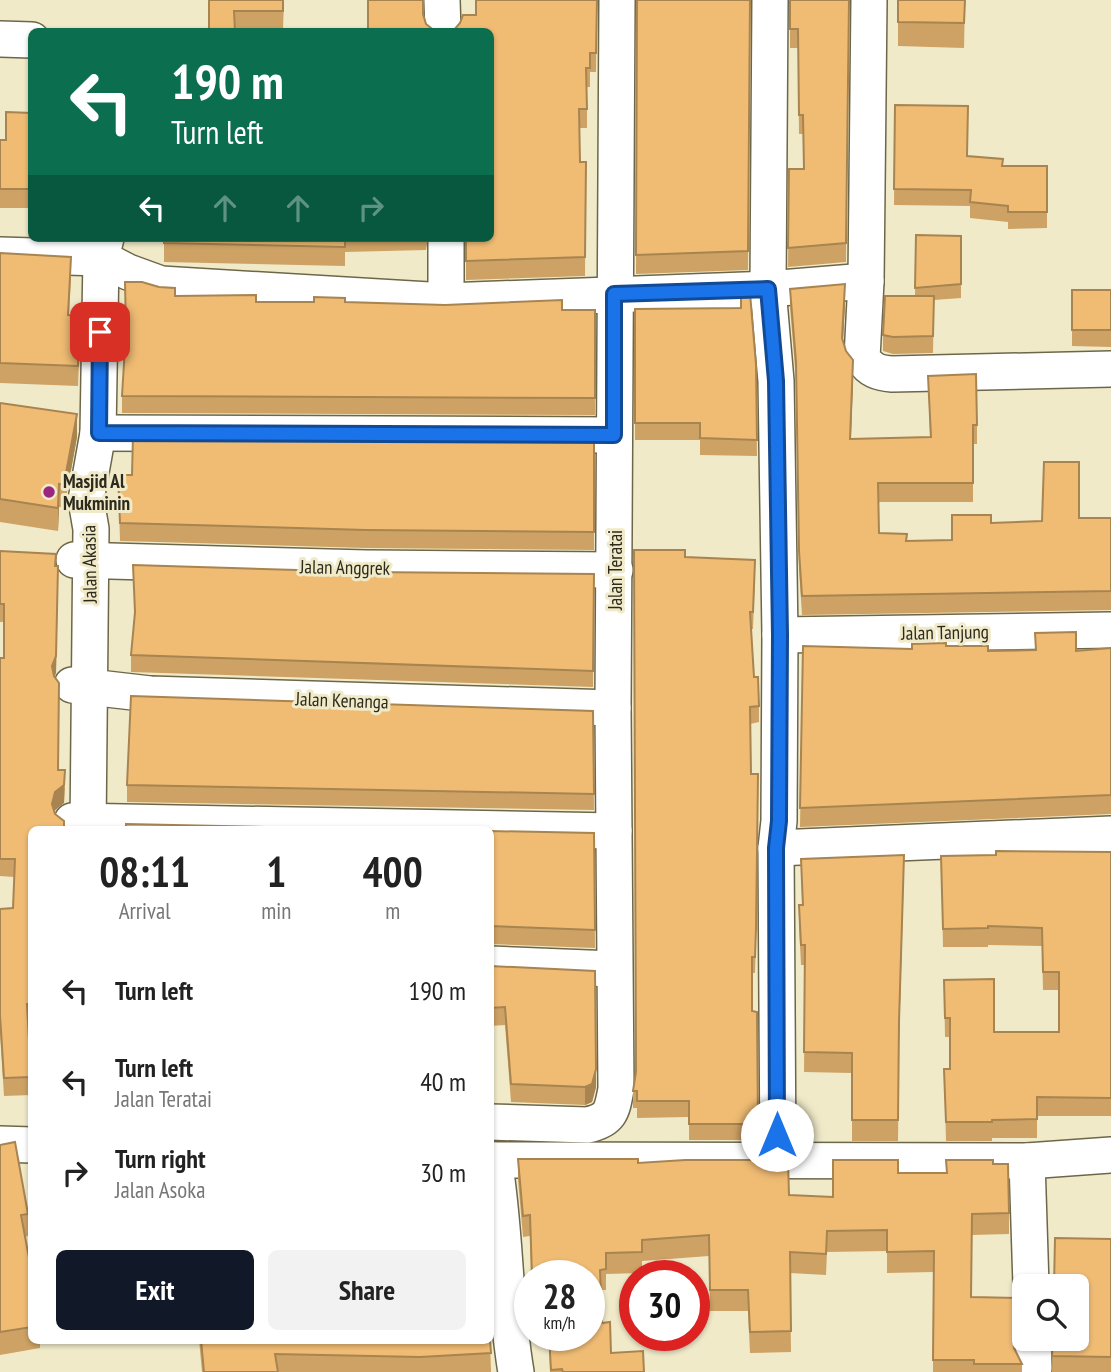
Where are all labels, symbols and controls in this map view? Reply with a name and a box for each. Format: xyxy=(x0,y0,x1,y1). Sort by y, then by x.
text: 190 m xyxy=(171,49,284,113)
icon: left xyxy=(56,56,147,147)
text: Turn left xyxy=(171,111,263,153)
icon: left xyxy=(133,189,171,227)
icon: ahead xyxy=(206,189,244,227)
icon: ahead xyxy=(279,189,317,227)
icon: right xyxy=(352,189,390,227)
pin xyxy=(70,302,130,362)
icon: arrive xyxy=(81,313,119,351)
place label: Masjid Al Mukminin xyxy=(63,469,130,515)
marker: Masjid Al Mukminin xyxy=(41,484,57,500)
street label: Jalan Akasia xyxy=(76,525,102,604)
street label: Jalan Teratai xyxy=(603,530,627,611)
street label: Jalan Anggrek xyxy=(299,554,391,580)
street label: Jalan Tanjung xyxy=(900,619,989,645)
street label: Jalan Kenanga xyxy=(294,686,389,714)
text: 08:11 xyxy=(99,844,190,899)
text: 1 xyxy=(266,844,286,899)
text: 400 xyxy=(363,844,423,899)
text: Arrival xyxy=(119,896,171,925)
text: min xyxy=(261,896,291,925)
text: m xyxy=(385,896,400,925)
icon: left xyxy=(56,972,94,1010)
text: Turn left xyxy=(115,974,193,1007)
text: 190 m xyxy=(408,974,466,1007)
text: Turn left xyxy=(115,1051,193,1084)
icon: left xyxy=(56,1063,94,1101)
text: 40 m xyxy=(420,1065,466,1098)
text: Jalan Teratai xyxy=(115,1084,212,1113)
position arrow xyxy=(740,1098,814,1172)
text: Turn right xyxy=(115,1142,206,1175)
icon: right xyxy=(56,1154,94,1192)
text: 30 m xyxy=(420,1156,466,1189)
text: Jalan Asoka xyxy=(115,1175,205,1204)
button: Exit xyxy=(56,1250,254,1330)
button: Share xyxy=(268,1250,466,1330)
speed limit sign: 30 xyxy=(619,1260,710,1351)
text: 28 xyxy=(543,1273,576,1319)
map controls xyxy=(1012,1274,1089,1351)
button: search xyxy=(1012,1274,1089,1351)
text: km/h xyxy=(544,1311,575,1334)

